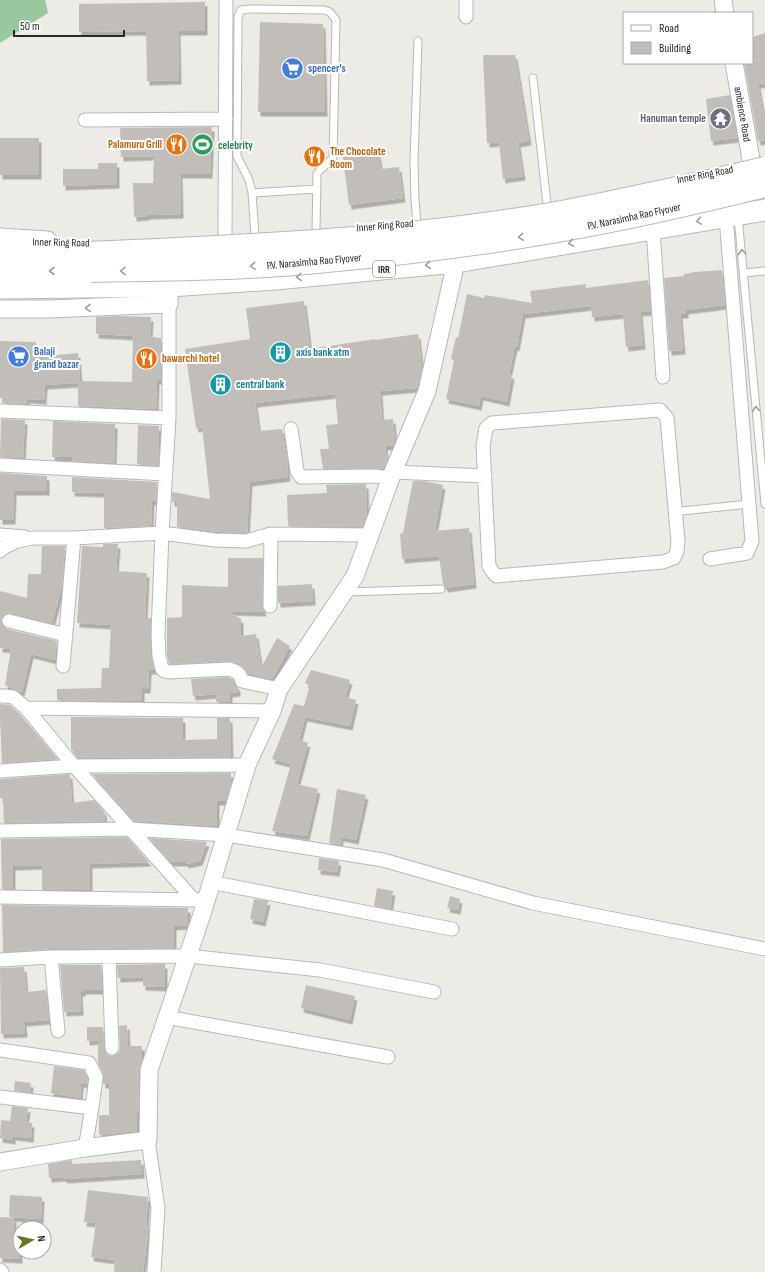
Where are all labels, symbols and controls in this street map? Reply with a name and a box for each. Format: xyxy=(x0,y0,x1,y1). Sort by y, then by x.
scale bar xyxy=(14,12,124,38)
legend xyxy=(623,12,753,64)
text: 50 m xyxy=(20,19,40,34)
text: Road xyxy=(659,21,679,36)
text: Building xyxy=(659,41,691,56)
supermarket icon: spencer's xyxy=(279,55,305,81)
place label: spencer's xyxy=(308,62,346,75)
street label: ambience Road xyxy=(731,85,754,143)
temple icon: Hanuman temple xyxy=(708,105,734,131)
place label: Hanuman temple xyxy=(640,112,706,125)
restaurant icon: Palamuru Grill xyxy=(164,131,190,157)
sports icon: celebrity xyxy=(189,132,215,158)
place label: Palamuru Grill xyxy=(108,138,162,151)
place label: celebrity xyxy=(218,139,253,152)
restaurant icon: The Chocolate Room xyxy=(302,144,328,170)
place label: The Chocolate Room xyxy=(330,145,386,171)
street label: Inner Ring Road xyxy=(676,163,735,186)
street label: P.V. Narasimha Rao Flyover xyxy=(586,200,682,233)
street label: Inner Ring Road xyxy=(356,216,415,234)
one-way arrow xyxy=(696,216,702,225)
one-way arrow xyxy=(518,232,524,241)
street label: Inner Ring Road xyxy=(32,236,90,250)
one-way arrow xyxy=(568,238,574,247)
one-way arrow xyxy=(738,249,747,255)
street label: P.V. Narasimha Rao Flyover xyxy=(266,251,362,272)
one-way arrow xyxy=(425,260,431,269)
road number: IRR xyxy=(373,261,395,277)
one-way arrow xyxy=(250,262,256,271)
one-way arrow xyxy=(49,267,55,275)
one-way arrow xyxy=(120,267,126,275)
one-way arrow xyxy=(296,272,302,281)
one-way arrow xyxy=(85,303,91,312)
building icon: axis bank atm xyxy=(268,339,294,365)
supermarket icon: Balaji grand bazar xyxy=(5,344,31,370)
place label: Balaji grand bazar xyxy=(34,345,80,371)
restaurant icon: bawarchi hotel xyxy=(134,345,160,371)
place label: axis bank atm xyxy=(296,346,349,359)
place label: bawarchi hotel xyxy=(162,352,219,365)
building icon: central bank xyxy=(208,371,234,397)
place label: central bank xyxy=(236,378,285,391)
one-way arrow xyxy=(752,406,761,412)
north arrow xyxy=(12,1220,52,1260)
text: N xyxy=(35,1235,48,1243)

